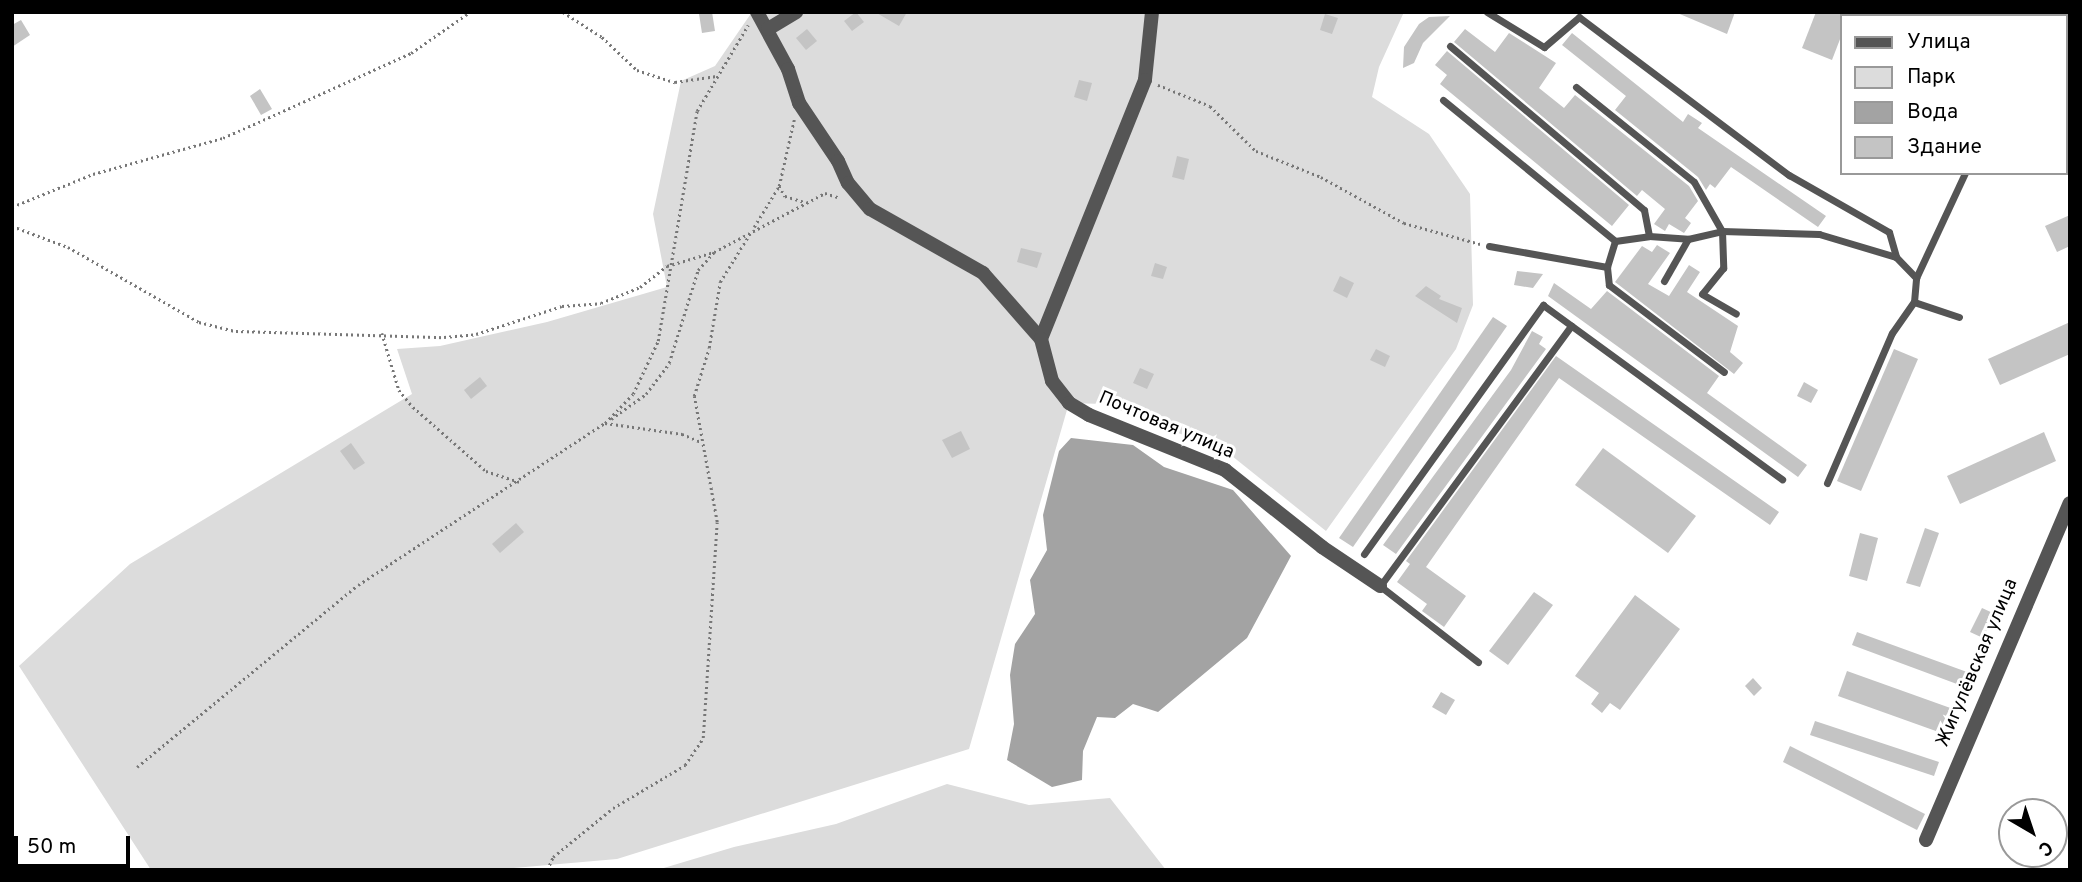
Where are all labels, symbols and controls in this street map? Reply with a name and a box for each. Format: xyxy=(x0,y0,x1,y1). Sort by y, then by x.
legend xyxy=(1840,14,2068,175)
text: Улица xyxy=(1907,29,1971,56)
text: Парк xyxy=(1907,64,1956,91)
text: Вода xyxy=(1907,99,1958,126)
text: Здание xyxy=(1907,134,1982,161)
street label: Почтовая улица xyxy=(1095,387,1237,465)
street label: Жигулёвская улица xyxy=(1932,575,2024,751)
north arrow xyxy=(1998,798,2068,868)
scale bar xyxy=(18,822,133,866)
text: 50 m xyxy=(27,834,76,861)
text: С xyxy=(2033,835,2057,861)

